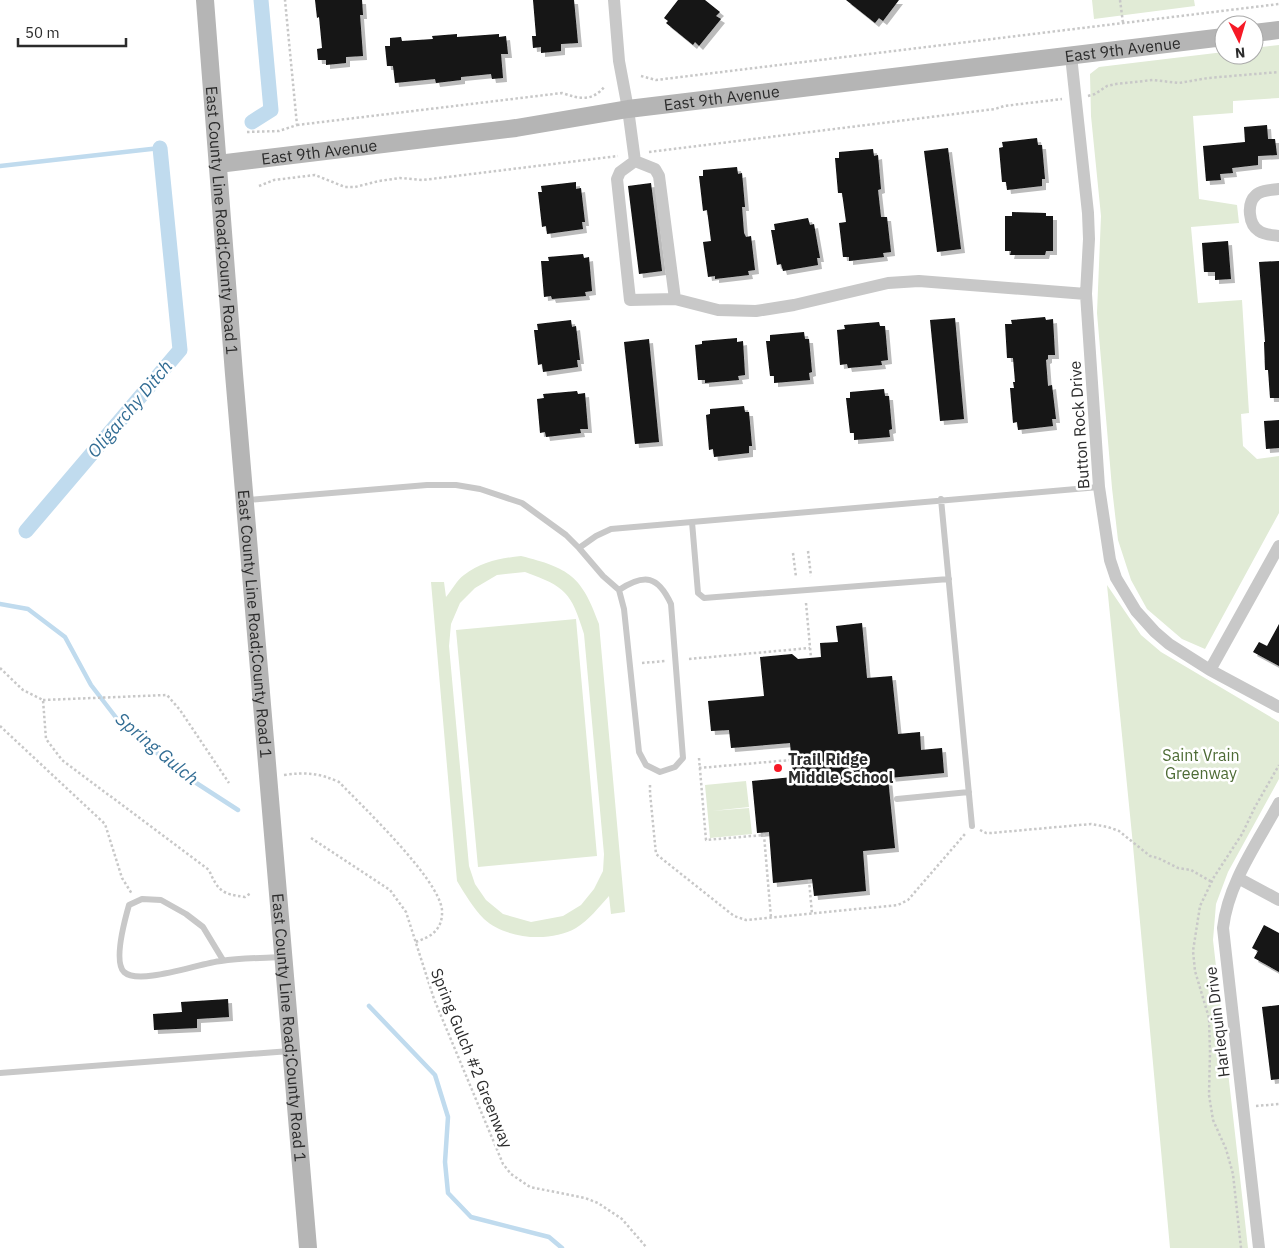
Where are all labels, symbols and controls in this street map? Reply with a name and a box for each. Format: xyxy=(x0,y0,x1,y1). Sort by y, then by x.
scale bar xyxy=(18,15,125,47)
north arrow xyxy=(1214,15,1264,65)
text: 50 m xyxy=(25,23,60,42)
street label: East 9th Avenue xyxy=(1064,32,1182,66)
text: N xyxy=(1234,44,1246,62)
street label: East 9th Avenue xyxy=(663,81,781,115)
street label: East County Line Road;County Road 1 xyxy=(202,85,242,355)
street label: East 9th Avenue xyxy=(260,135,379,169)
water label: Oligarchy Ditch xyxy=(82,355,177,462)
street label: Button Rock Drive xyxy=(1065,360,1093,490)
street label: East County Line Road;County Road 1 xyxy=(234,489,276,759)
water label: Spring Gulch xyxy=(111,707,204,790)
park label: Saint Vrain Greenway xyxy=(1162,745,1240,783)
place label: Trail Ridge Middle School xyxy=(788,749,894,787)
marker: Trail Ridge Middle School xyxy=(772,762,784,774)
street label: East County Line Road;County Road 1 xyxy=(268,892,311,1163)
street label: Spring Gulch #2 Greenway xyxy=(427,965,517,1151)
street label: Harlequin Drive xyxy=(1200,965,1234,1078)

